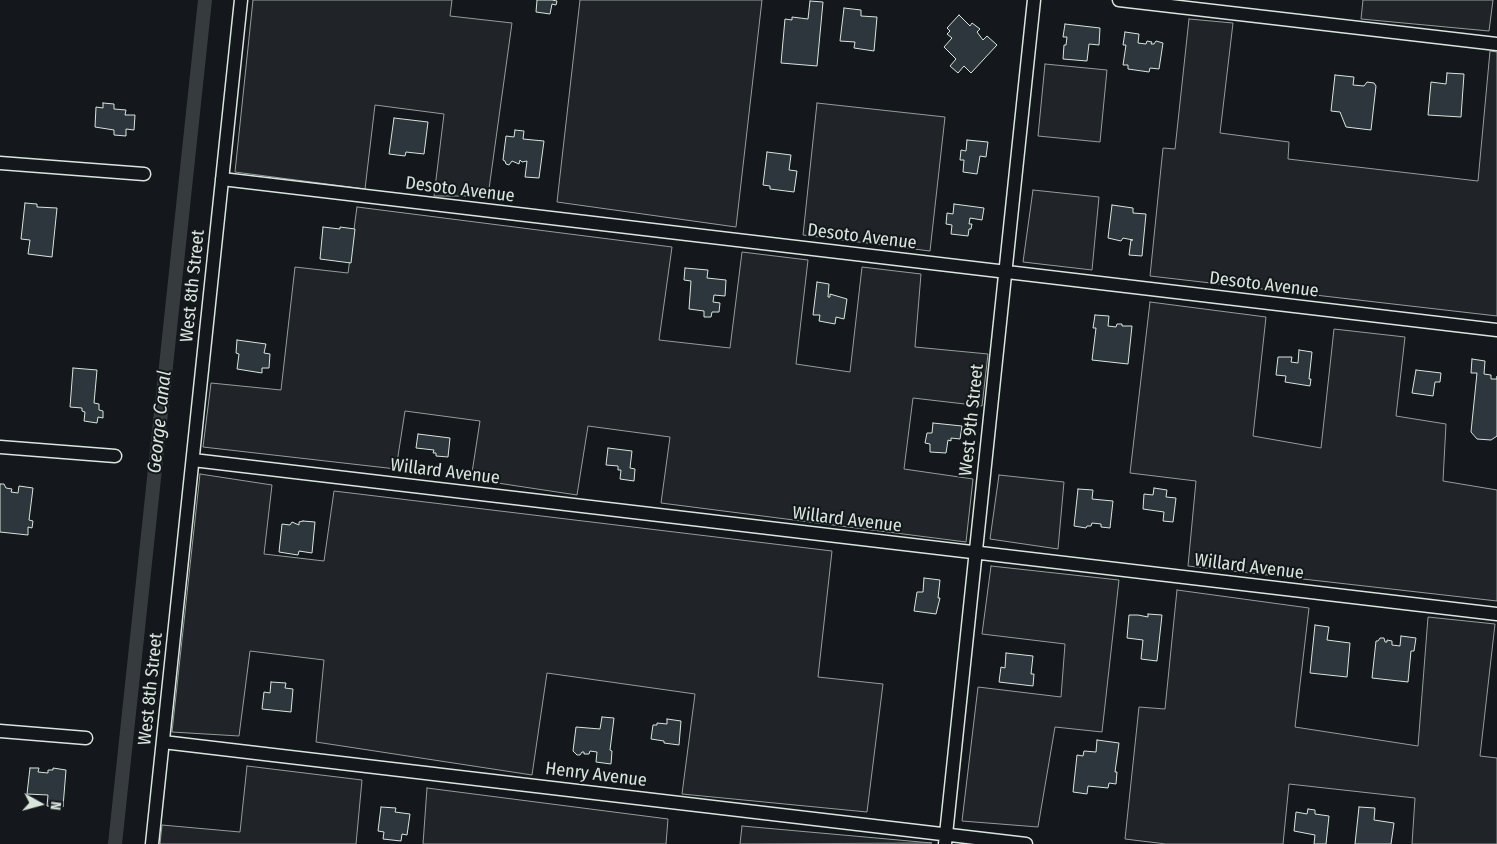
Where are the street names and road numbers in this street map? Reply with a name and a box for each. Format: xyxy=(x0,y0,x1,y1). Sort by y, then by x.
street label: Desoto Avenue xyxy=(404,173,516,207)
street label: Desoto Avenue xyxy=(806,220,918,254)
street label: West 8th Street xyxy=(176,229,210,343)
street label: Desoto Avenue xyxy=(1208,268,1320,302)
street label: West 9th Street xyxy=(955,363,989,477)
street label: Willard Avenue xyxy=(389,455,501,489)
street label: Willard Avenue xyxy=(791,503,903,537)
street label: Willard Avenue xyxy=(1193,550,1305,584)
street label: West 8th Street xyxy=(134,632,168,746)
street label: Henry Avenue xyxy=(544,758,648,792)

